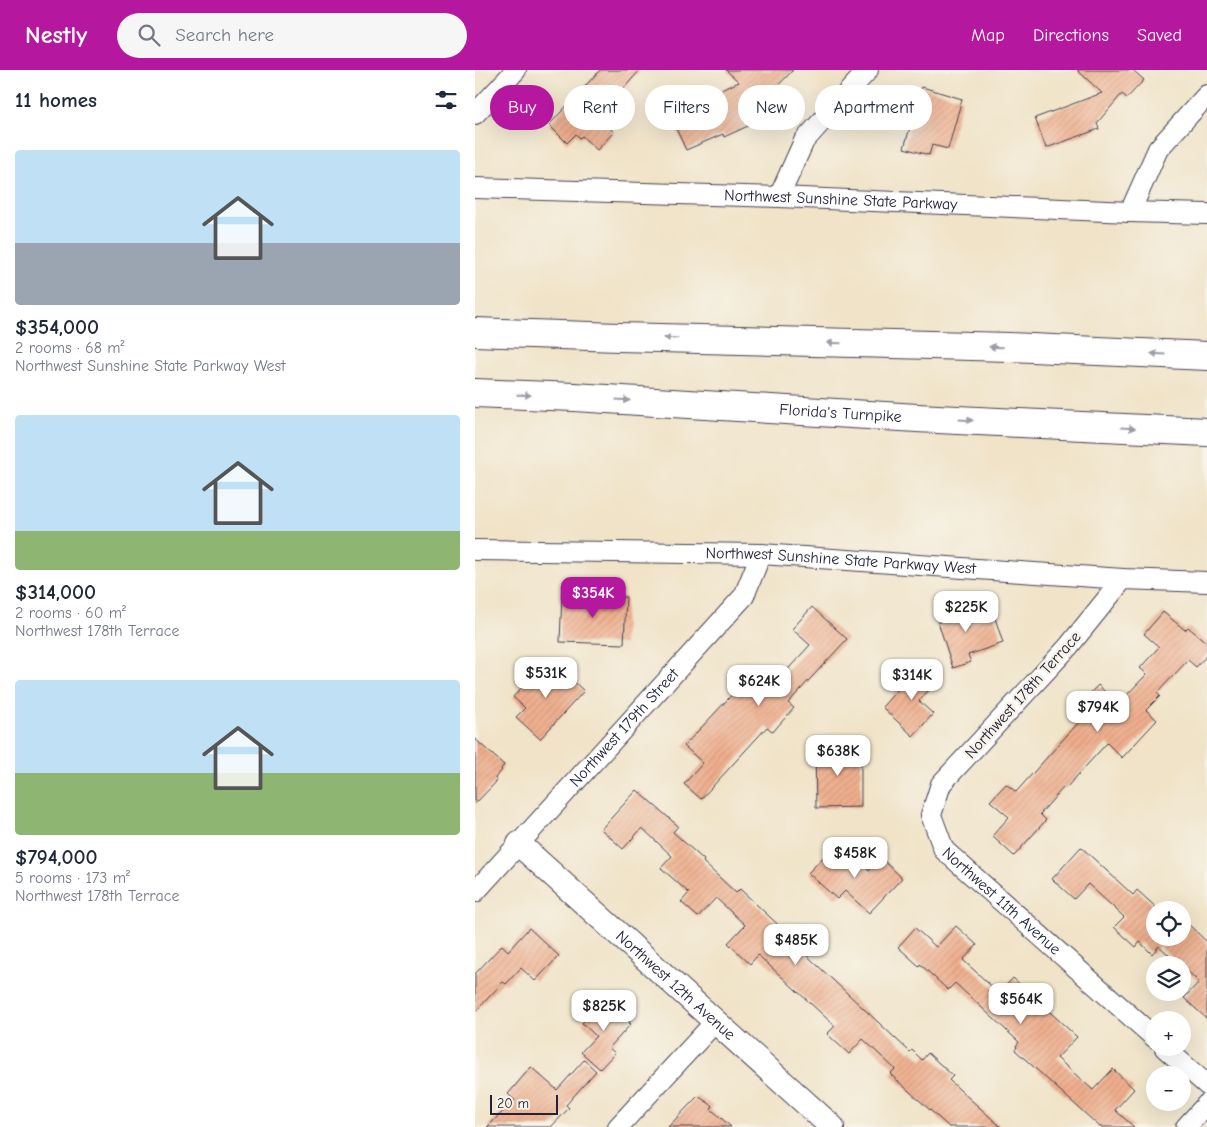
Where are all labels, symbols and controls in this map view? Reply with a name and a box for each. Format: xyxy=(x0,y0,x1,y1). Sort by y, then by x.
search box xyxy=(117,13,467,58)
text: Nestly xyxy=(25,21,87,49)
icon: search xyxy=(135,21,163,49)
text: Search here xyxy=(175,24,274,46)
text: Map xyxy=(971,25,1005,46)
text: Directions xyxy=(1033,25,1109,46)
text: Saved xyxy=(1137,25,1182,46)
chip: Buy xyxy=(490,85,554,130)
chip: Rent xyxy=(564,85,635,130)
chip: Filters xyxy=(645,85,728,130)
chip: New xyxy=(738,85,805,130)
chip: Apartment xyxy=(815,85,932,130)
icon: filters xyxy=(432,86,460,114)
text: 11 homes xyxy=(15,88,97,112)
icon: home xyxy=(193,183,283,273)
street label: Northwest Sunshine State Parkway xyxy=(724,186,959,214)
text: $354,000 xyxy=(15,315,99,339)
one-way arrow xyxy=(663,334,679,342)
one-way arrow xyxy=(825,338,841,346)
text: 2 rooms · 68 m² xyxy=(15,339,125,357)
one-way arrow xyxy=(988,343,1004,351)
one-way arrow xyxy=(1150,349,1166,357)
text: Northwest Sunshine State Parkway West xyxy=(15,357,286,375)
one-way arrow xyxy=(516,391,532,399)
one-way arrow xyxy=(615,396,631,404)
street label: Florida's Turnpike xyxy=(779,401,902,426)
one-way arrow xyxy=(958,416,974,424)
one-way arrow xyxy=(1121,424,1137,432)
icon: home xyxy=(193,448,283,538)
street label: Northwest Sunshine State Parkway West xyxy=(705,544,977,578)
pin: $354K xyxy=(558,576,628,619)
text: $314,000 xyxy=(15,580,96,604)
text: $354K xyxy=(572,584,614,602)
pin: $225K xyxy=(931,590,1001,633)
text: $225K xyxy=(944,598,988,616)
text: 2 rooms · 60 m² xyxy=(15,604,126,622)
text: Northwest 178th Terrace xyxy=(15,622,179,640)
street label: Northwest 178th Terrace xyxy=(961,628,1085,762)
pin: $531K xyxy=(511,656,581,699)
pin: $314K xyxy=(877,658,947,701)
text: $531K xyxy=(525,664,567,682)
pin: $624K xyxy=(724,664,794,707)
street label: Northwest 179th Street xyxy=(566,665,683,791)
text: $314K xyxy=(892,666,932,684)
text: $624K xyxy=(738,672,780,690)
pin: $794K xyxy=(1063,690,1133,733)
text: $794K xyxy=(1077,698,1119,716)
icon: home xyxy=(193,713,283,803)
pin: $638K xyxy=(803,734,873,777)
text: $638K xyxy=(816,742,860,760)
pin: $458K xyxy=(820,836,890,879)
text: $458K xyxy=(834,844,876,862)
street label: Northwest 11th Avenue xyxy=(938,844,1064,959)
text: $794,000 xyxy=(15,845,98,869)
text: 5 rooms · 173 m² xyxy=(15,869,130,887)
text: Northwest 178th Terrace xyxy=(15,887,179,905)
map controls xyxy=(1146,901,1191,1111)
button: locate xyxy=(1146,901,1191,946)
pin: $485K xyxy=(761,924,831,966)
street label: Northwest 12th Avenue xyxy=(612,927,739,1044)
text: $485K xyxy=(775,931,817,949)
button: layers xyxy=(1146,956,1191,1001)
pin: $564K xyxy=(986,982,1056,1025)
pin: $825K xyxy=(569,990,639,1032)
text: $564K xyxy=(999,990,1043,1008)
text: $825K xyxy=(582,997,626,1015)
button: + xyxy=(1146,1011,1191,1056)
button: − xyxy=(1146,1066,1191,1111)
scale bar xyxy=(490,1092,557,1115)
text: 20 m xyxy=(497,1095,529,1112)

